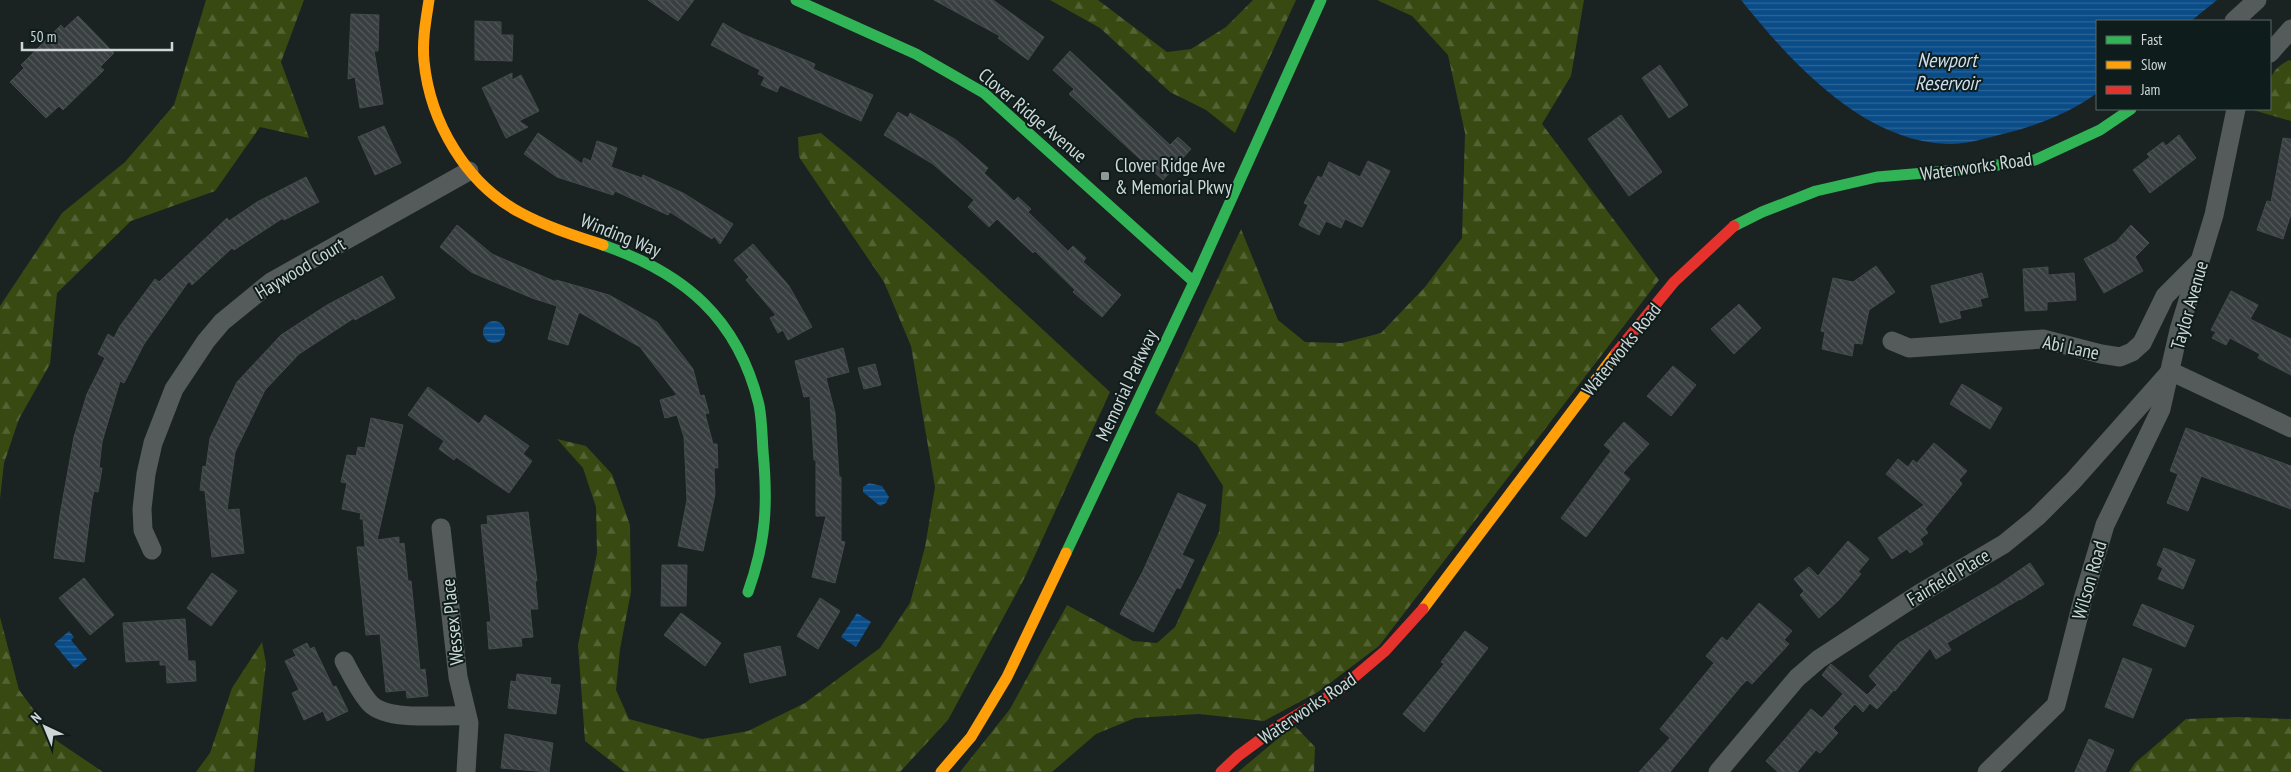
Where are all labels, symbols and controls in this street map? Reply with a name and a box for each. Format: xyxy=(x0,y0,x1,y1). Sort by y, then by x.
scale bar xyxy=(22,20,172,52)
legend xyxy=(2096,20,2271,110)
text: 50 m xyxy=(30,27,56,46)
text: Fast xyxy=(2141,30,2162,49)
water label: Newport Reservoir xyxy=(1915,47,1981,96)
text: Slow xyxy=(2141,55,2166,74)
street label: Clover Ridge Avenue xyxy=(974,63,1092,168)
text: Jam xyxy=(2140,80,2160,99)
street label: Waterworks Road xyxy=(1919,146,2033,186)
place label: Clover Ridge Ave & Memorial Pkwy xyxy=(1115,153,1233,199)
marker: Clover Ridge Ave & Memorial Pkwy xyxy=(1099,170,1111,182)
street label: Winding Way xyxy=(577,208,666,262)
street label: Haywood Court xyxy=(251,231,350,304)
street label: Taylor Avenue xyxy=(2165,258,2213,352)
street label: Waterworks Road xyxy=(1576,298,1666,400)
street label: Memorial Parkway xyxy=(1090,325,1163,444)
street label: Abi Lane xyxy=(2041,329,2101,365)
street label: Wilson Road xyxy=(2066,538,2112,622)
street label: Fairfield Place xyxy=(1902,543,1994,611)
street label: Wessex Place xyxy=(436,578,468,666)
street label: Waterworks Road xyxy=(1254,667,1360,749)
north arrow xyxy=(20,702,70,752)
text: N xyxy=(27,709,45,727)

